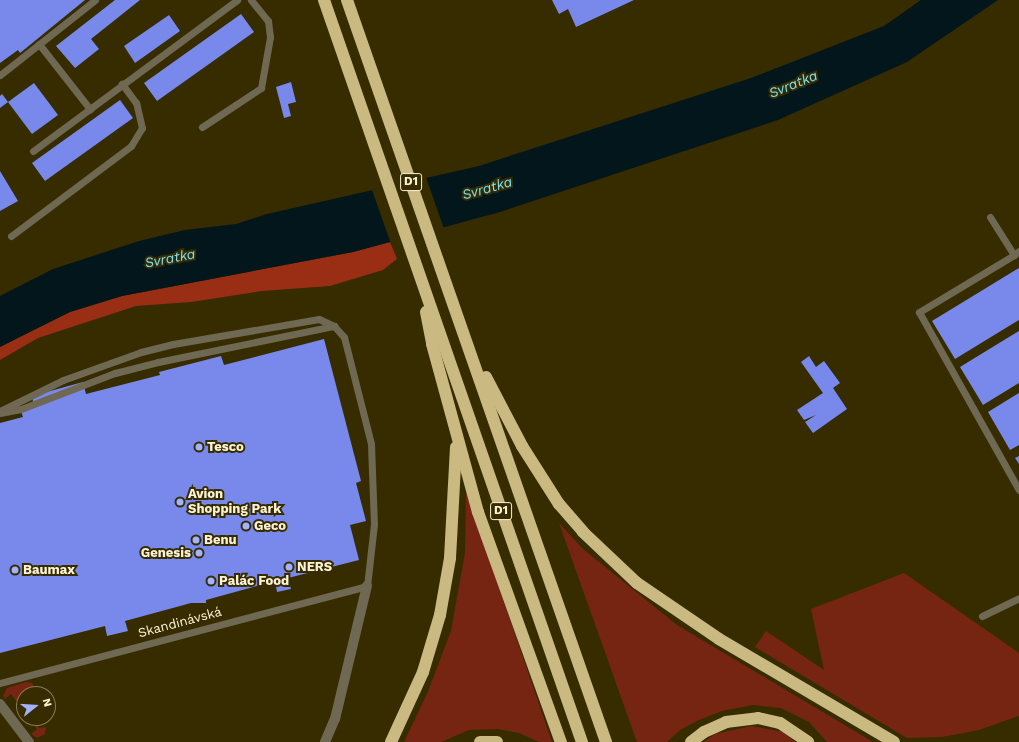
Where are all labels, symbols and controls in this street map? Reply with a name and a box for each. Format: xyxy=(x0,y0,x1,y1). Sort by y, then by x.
water label: Svratka xyxy=(766,67,820,101)
road number: D1 xyxy=(400,172,422,192)
water label: Svratka xyxy=(460,173,514,203)
water label: Svratka xyxy=(143,245,197,271)
place label: Tesco xyxy=(207,439,244,455)
marker: Tesco xyxy=(194,442,204,452)
place label: Avion Shopping Park xyxy=(188,487,281,518)
marker: Avion Shopping Park xyxy=(175,497,185,507)
road number: D1 xyxy=(490,501,512,521)
place label: Geco xyxy=(254,518,286,534)
marker: Geco xyxy=(241,521,251,531)
place label: Benu xyxy=(204,532,237,548)
marker: Benu xyxy=(191,535,201,545)
place label: Genesis xyxy=(141,545,191,561)
marker: Genesis xyxy=(194,548,204,558)
place label: NERS xyxy=(297,559,332,575)
place label: Baumax xyxy=(23,562,75,578)
marker: NERS xyxy=(284,562,294,572)
marker: Baumax xyxy=(10,565,20,575)
place label: Palác Food xyxy=(219,573,289,589)
marker: Palác Food xyxy=(206,576,216,586)
street label: Skandinávská xyxy=(137,604,223,642)
north arrow xyxy=(16,686,56,726)
text: N xyxy=(40,697,54,708)

